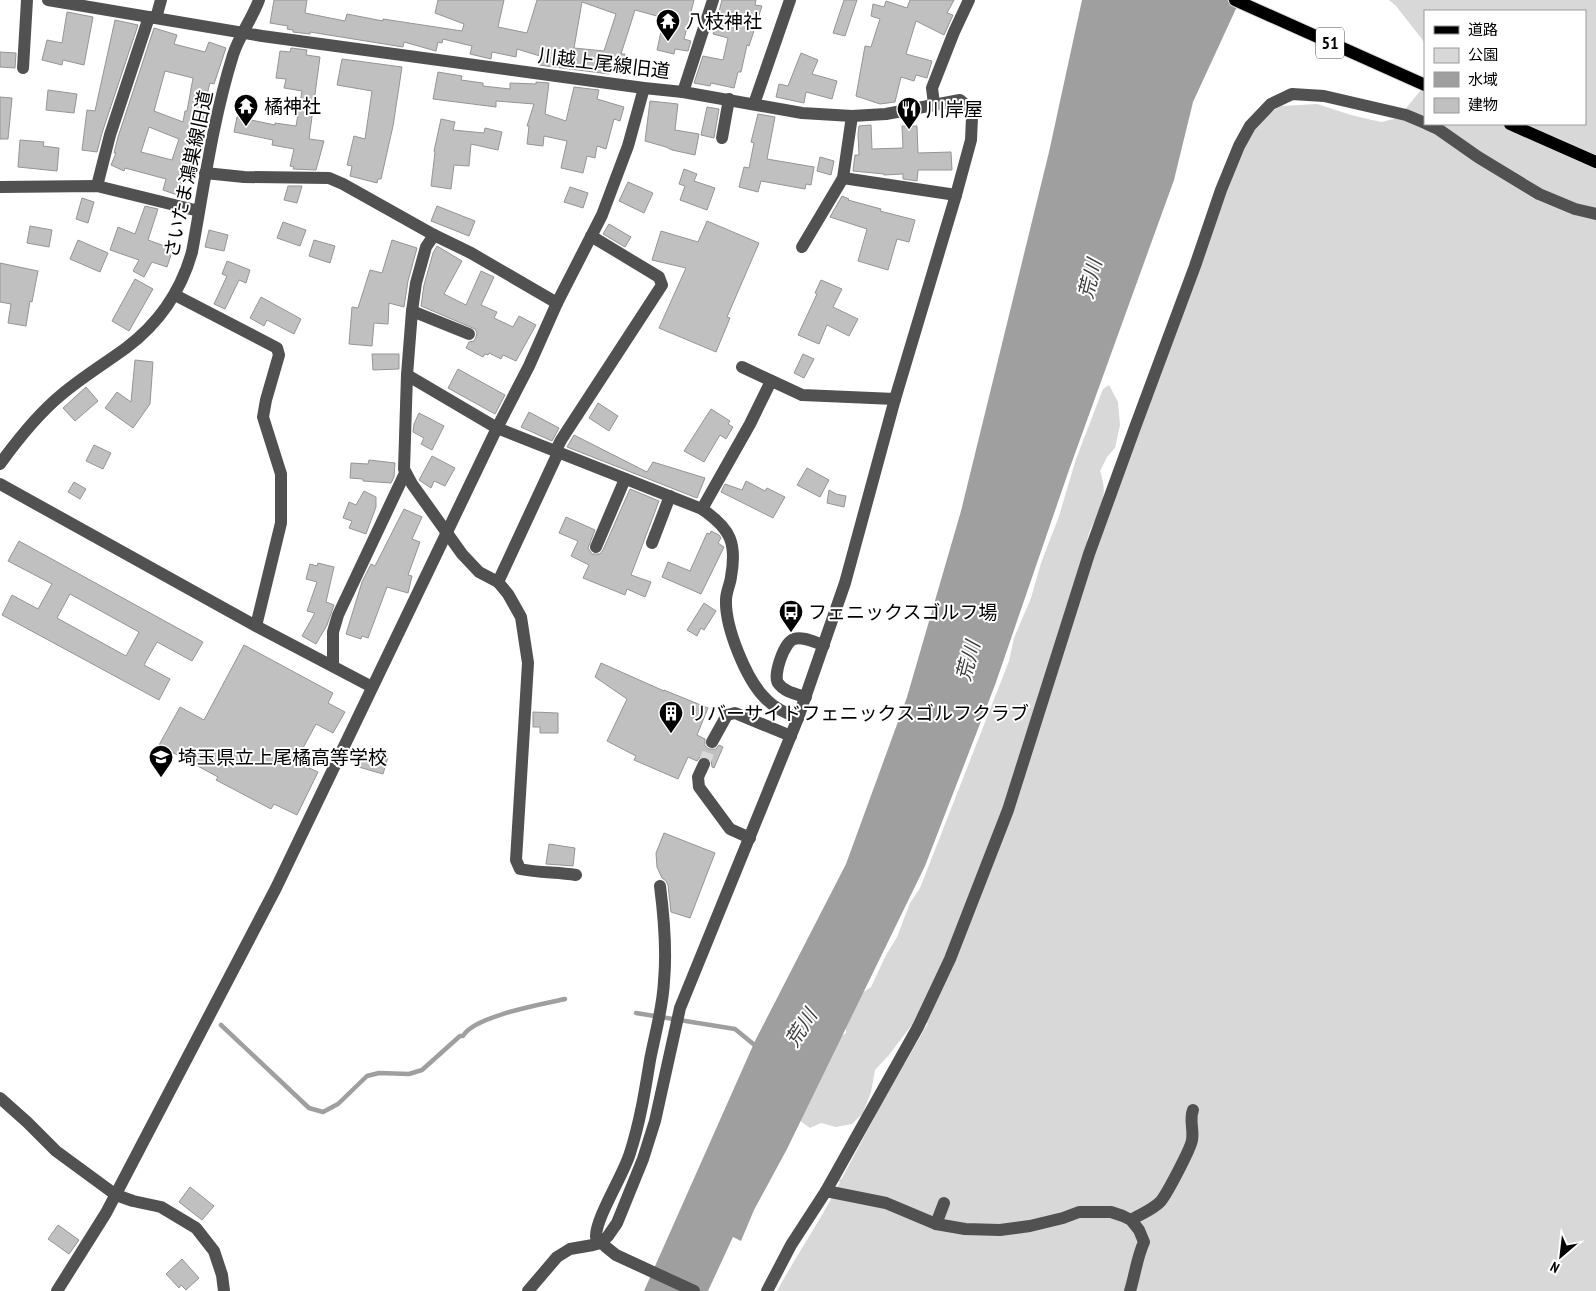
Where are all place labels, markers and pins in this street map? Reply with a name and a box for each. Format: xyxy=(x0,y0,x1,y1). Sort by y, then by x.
temple icon: 八枝神社 xyxy=(655,8,681,42)
place label: 八枝神社 xyxy=(686,9,762,33)
temple icon: 橘神社 xyxy=(233,93,259,127)
place label: 橘神社 xyxy=(264,94,321,118)
restaurant icon: 川岸屋 xyxy=(896,96,922,130)
place label: 川岸屋 xyxy=(926,97,983,121)
bus stop icon: フェニックスゴルフ場 xyxy=(778,599,804,633)
place label: フェニックスゴルフ場 xyxy=(808,600,997,624)
building icon: リバーサイドフェニックスゴルフクラブ xyxy=(658,700,684,734)
place label: リバーサイドフェニックスゴルフクラブ xyxy=(688,701,1029,725)
school or university icon: 埼玉県立上尾橘高等学校 xyxy=(148,744,174,778)
place label: 埼玉県立上尾橘高等学校 xyxy=(178,745,387,769)

